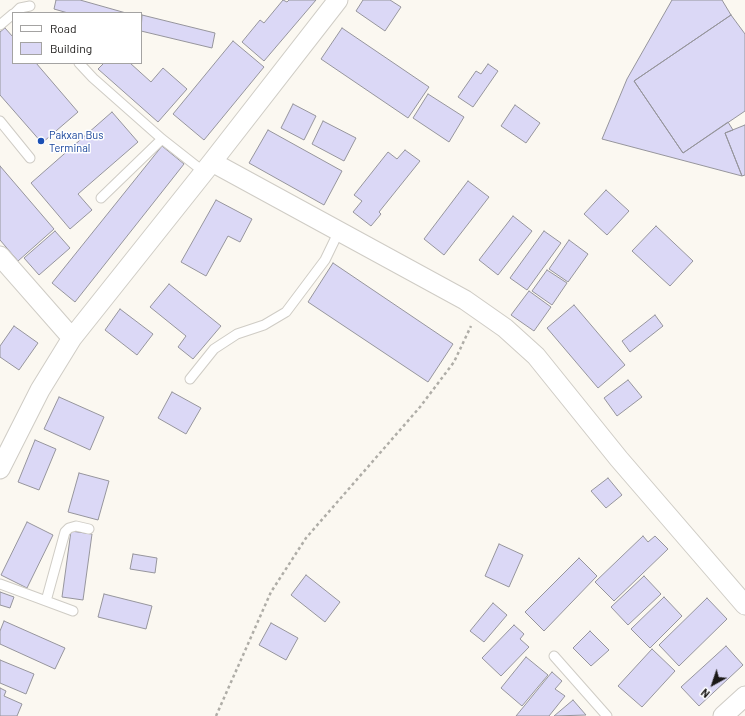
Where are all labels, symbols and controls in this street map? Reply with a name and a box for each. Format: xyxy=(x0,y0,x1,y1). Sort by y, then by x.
legend xyxy=(12,12,142,64)
text: Road xyxy=(50,21,77,35)
text: Building xyxy=(50,41,92,55)
place label: Pakxan Bus Terminal xyxy=(49,128,104,154)
marker: Pakxan Bus Terminal xyxy=(36,136,46,146)
north arrow xyxy=(693,664,733,704)
text: N xyxy=(698,686,712,701)

